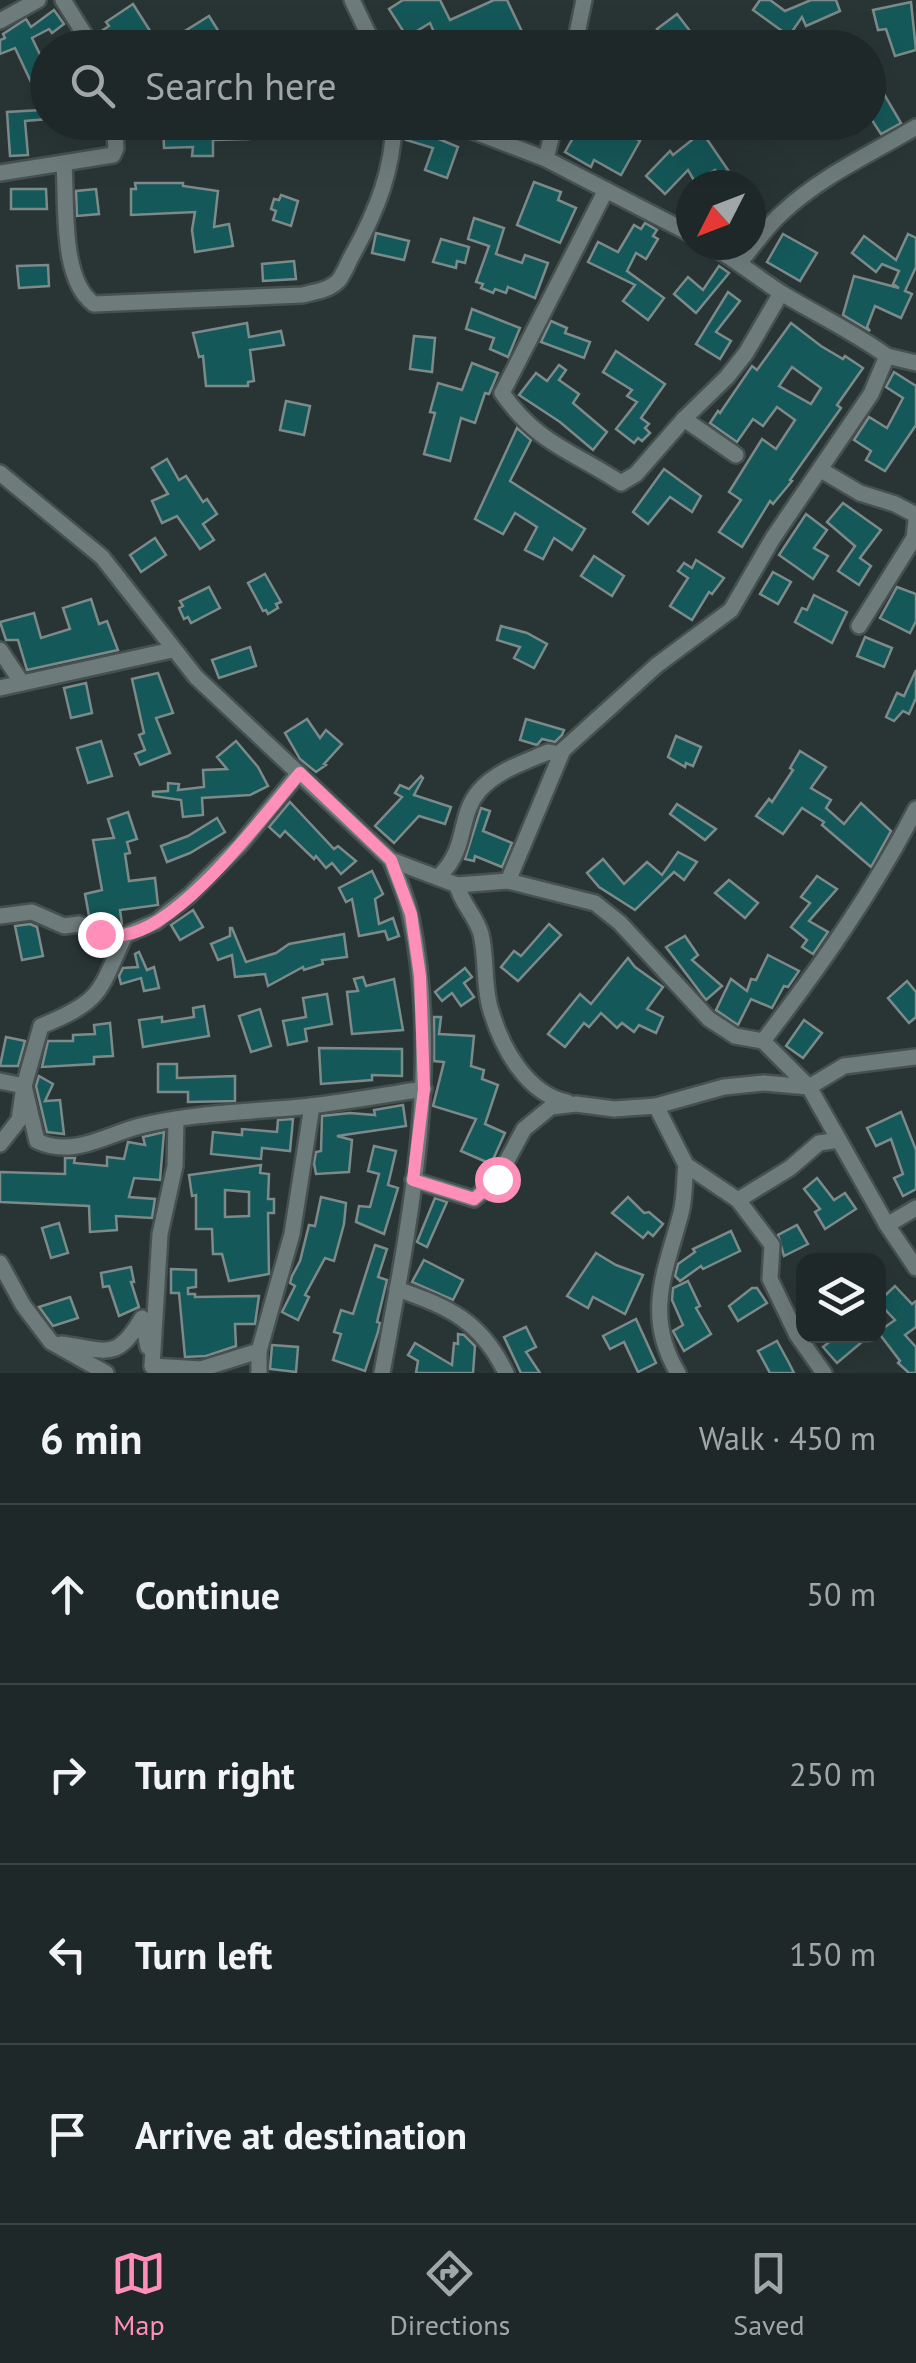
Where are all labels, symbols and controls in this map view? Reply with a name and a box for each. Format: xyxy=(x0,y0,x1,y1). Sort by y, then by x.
search box xyxy=(30,30,886,140)
icon: search xyxy=(65,58,120,113)
text: Search here xyxy=(145,61,337,110)
north arrow xyxy=(676,170,766,260)
route end xyxy=(78,912,124,958)
route start xyxy=(475,1157,521,1203)
map controls xyxy=(796,1253,886,1343)
button: layers xyxy=(796,1253,886,1343)
text: 6 min xyxy=(40,1411,142,1466)
text: Walk · 450 m xyxy=(699,1417,876,1459)
icon: ahead xyxy=(40,1567,95,1622)
text: Continue xyxy=(135,1570,280,1619)
text: 50 m xyxy=(807,1573,876,1615)
icon: right xyxy=(40,1747,95,1802)
text: Turn right xyxy=(135,1750,295,1799)
text: 250 m xyxy=(789,1753,876,1795)
icon: left xyxy=(40,1927,95,1982)
text: Turn left xyxy=(135,1930,272,1979)
text: 150 m xyxy=(789,1933,876,1975)
icon: arrive xyxy=(40,2107,95,2162)
text: Arrive at destination xyxy=(135,2110,467,2159)
tab: Map xyxy=(111,2246,166,2343)
tab: Directions xyxy=(389,2246,510,2343)
tab: Saved xyxy=(733,2246,805,2343)

